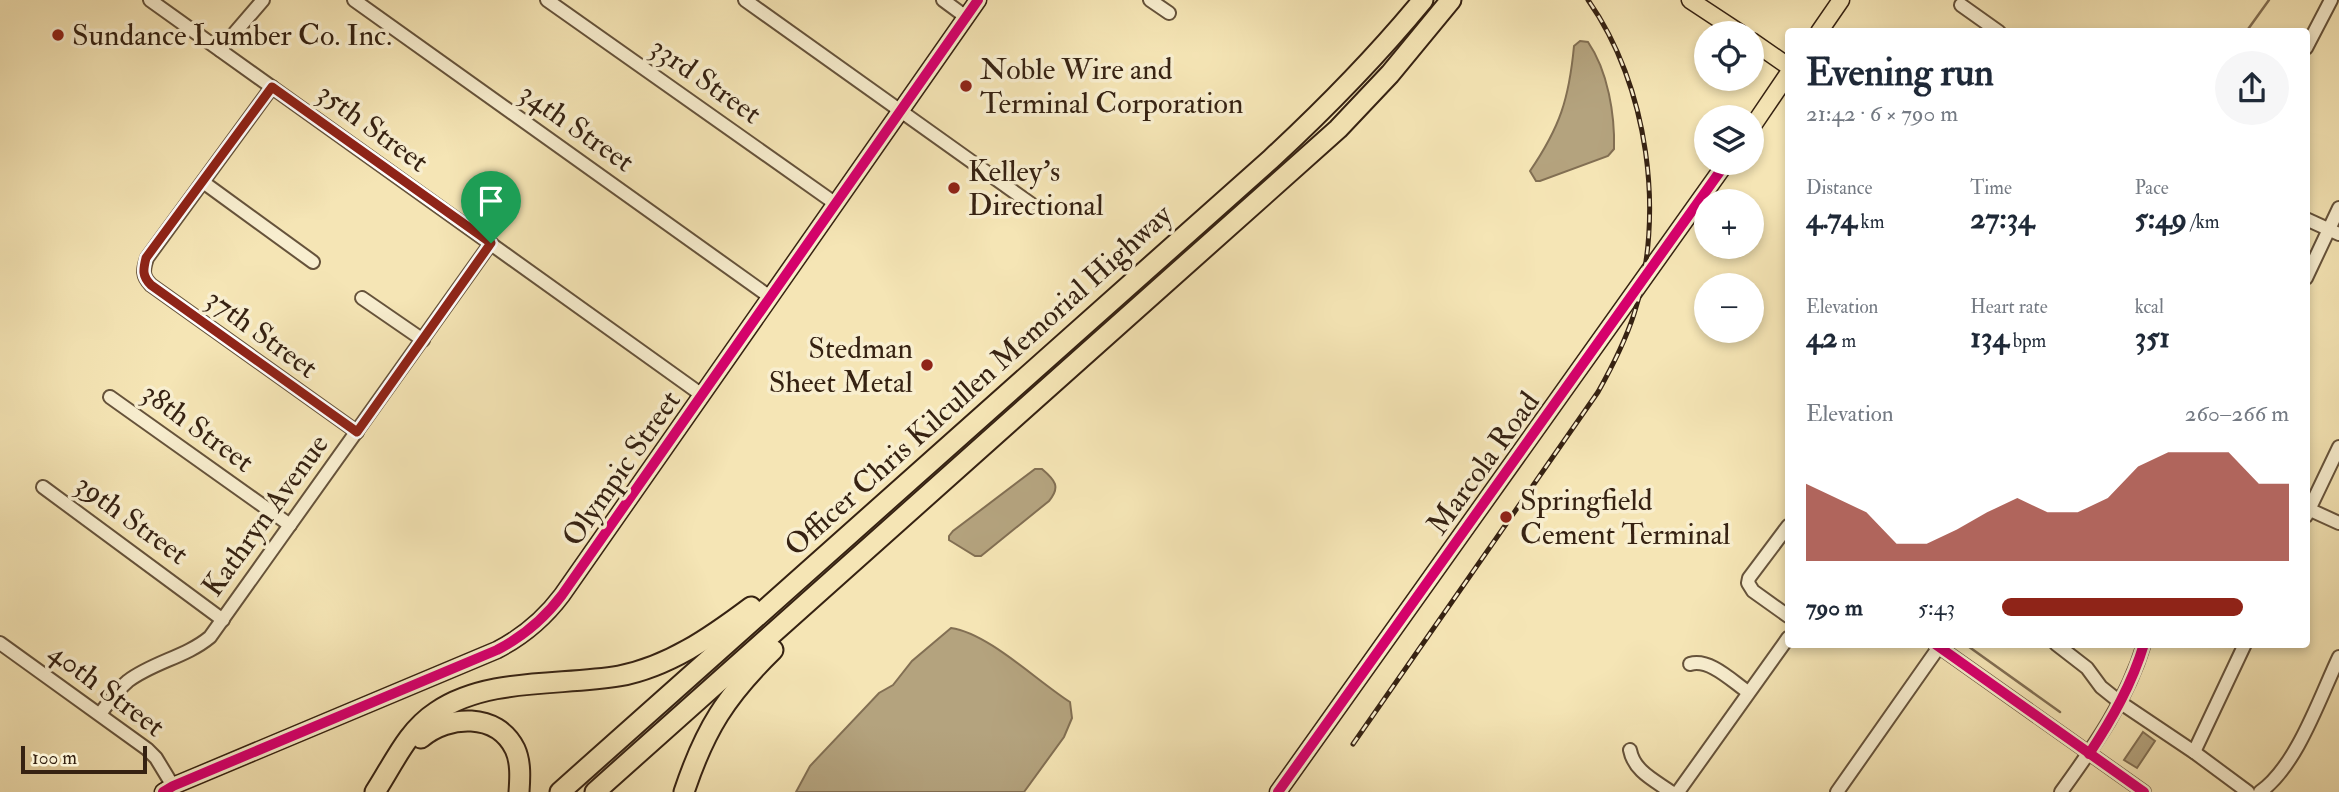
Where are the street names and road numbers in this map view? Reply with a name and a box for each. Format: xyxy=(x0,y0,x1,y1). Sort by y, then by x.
street label: 33rd Street xyxy=(643,29,769,132)
street label: 34th Street xyxy=(512,74,641,180)
street label: 35th Street xyxy=(310,75,436,180)
street label: Officer Chris Kilcullen Memorial Highway xyxy=(777,196,1180,564)
street label: 37th Street xyxy=(198,280,325,387)
street label: 38th Street xyxy=(134,374,261,481)
street label: Olympic Street xyxy=(554,383,689,553)
street label: Marcola Road xyxy=(1419,384,1548,542)
street label: Kathryn Avenue xyxy=(194,427,337,604)
street label: 39th Street xyxy=(68,466,196,573)
street label: 40th Street xyxy=(41,634,172,745)

